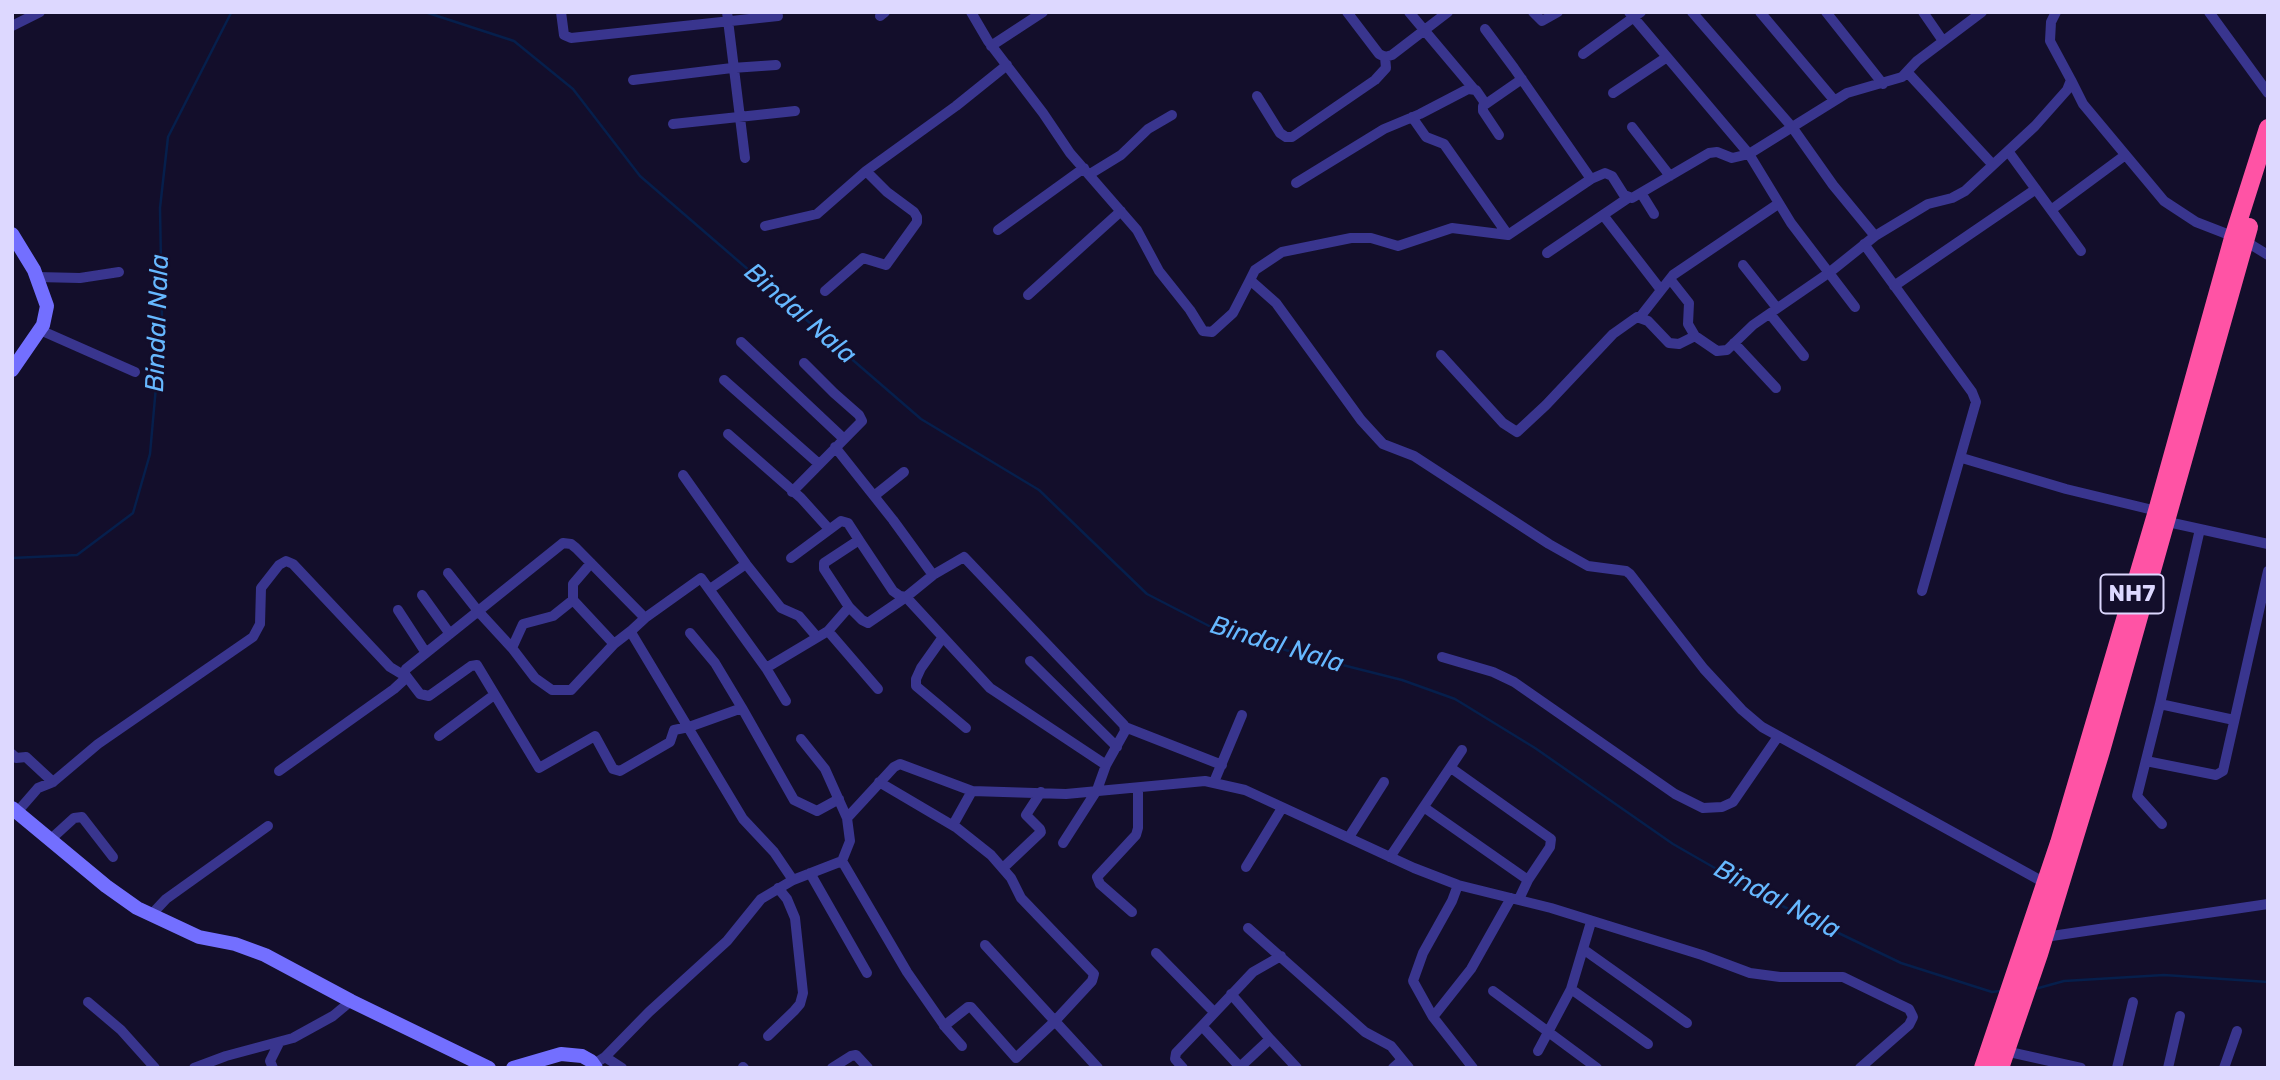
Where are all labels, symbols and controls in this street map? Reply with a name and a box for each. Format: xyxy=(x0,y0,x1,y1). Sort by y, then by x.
water label: Bindal Nala xyxy=(140,254,176,392)
water label: Bindal Nala xyxy=(738,257,862,371)
road number: NH7 xyxy=(2100,574,2164,614)
water label: Bindal Nala xyxy=(1206,610,1348,680)
water label: Bindal Nala xyxy=(1709,854,1845,946)

